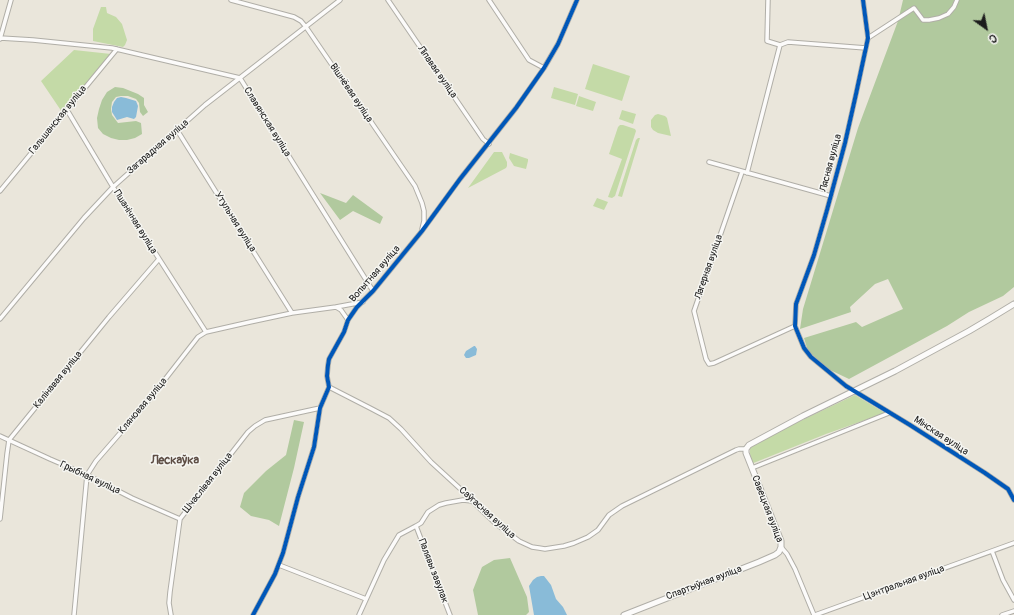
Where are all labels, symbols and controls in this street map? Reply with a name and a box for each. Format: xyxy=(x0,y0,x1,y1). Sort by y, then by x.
north arrow xyxy=(966,8,1006,48)
text: С xyxy=(986,31,999,46)
street label: Ліпавая вуліца xyxy=(415,44,459,100)
street label: Вішнёвая вуліца xyxy=(327,61,375,125)
street label: Гальшанская вуліца xyxy=(27,83,89,157)
street label: Славянская вуліца xyxy=(241,85,293,159)
street label: Загарадная вуліца xyxy=(125,117,191,177)
street label: Лясная вуліца xyxy=(818,133,844,193)
street label: Пшанічная вуліца xyxy=(111,188,159,256)
street label: Утульная вуліца xyxy=(212,190,258,254)
street label: Лагерная вуліца xyxy=(692,233,726,301)
street label: Вопытная вуліца xyxy=(347,243,403,305)
street label: Калінавая вуліца xyxy=(31,349,85,411)
street label: Кляновая вуліца xyxy=(116,375,170,437)
street label: Мінская вуліца xyxy=(911,414,971,458)
street label: Шчаслівая вуліца xyxy=(181,450,235,516)
district label: Лескаўка xyxy=(151,454,199,468)
street label: Грыбная вуліца xyxy=(58,459,122,497)
street label: Савецкая вуліца xyxy=(749,474,785,544)
street label: Саўгасная вуліца xyxy=(456,484,518,542)
street label: Палявы завулак xyxy=(415,537,451,605)
street label: Спартыўная вуліца xyxy=(664,563,744,603)
street label: Цэнтральная вуліца xyxy=(862,563,946,603)

